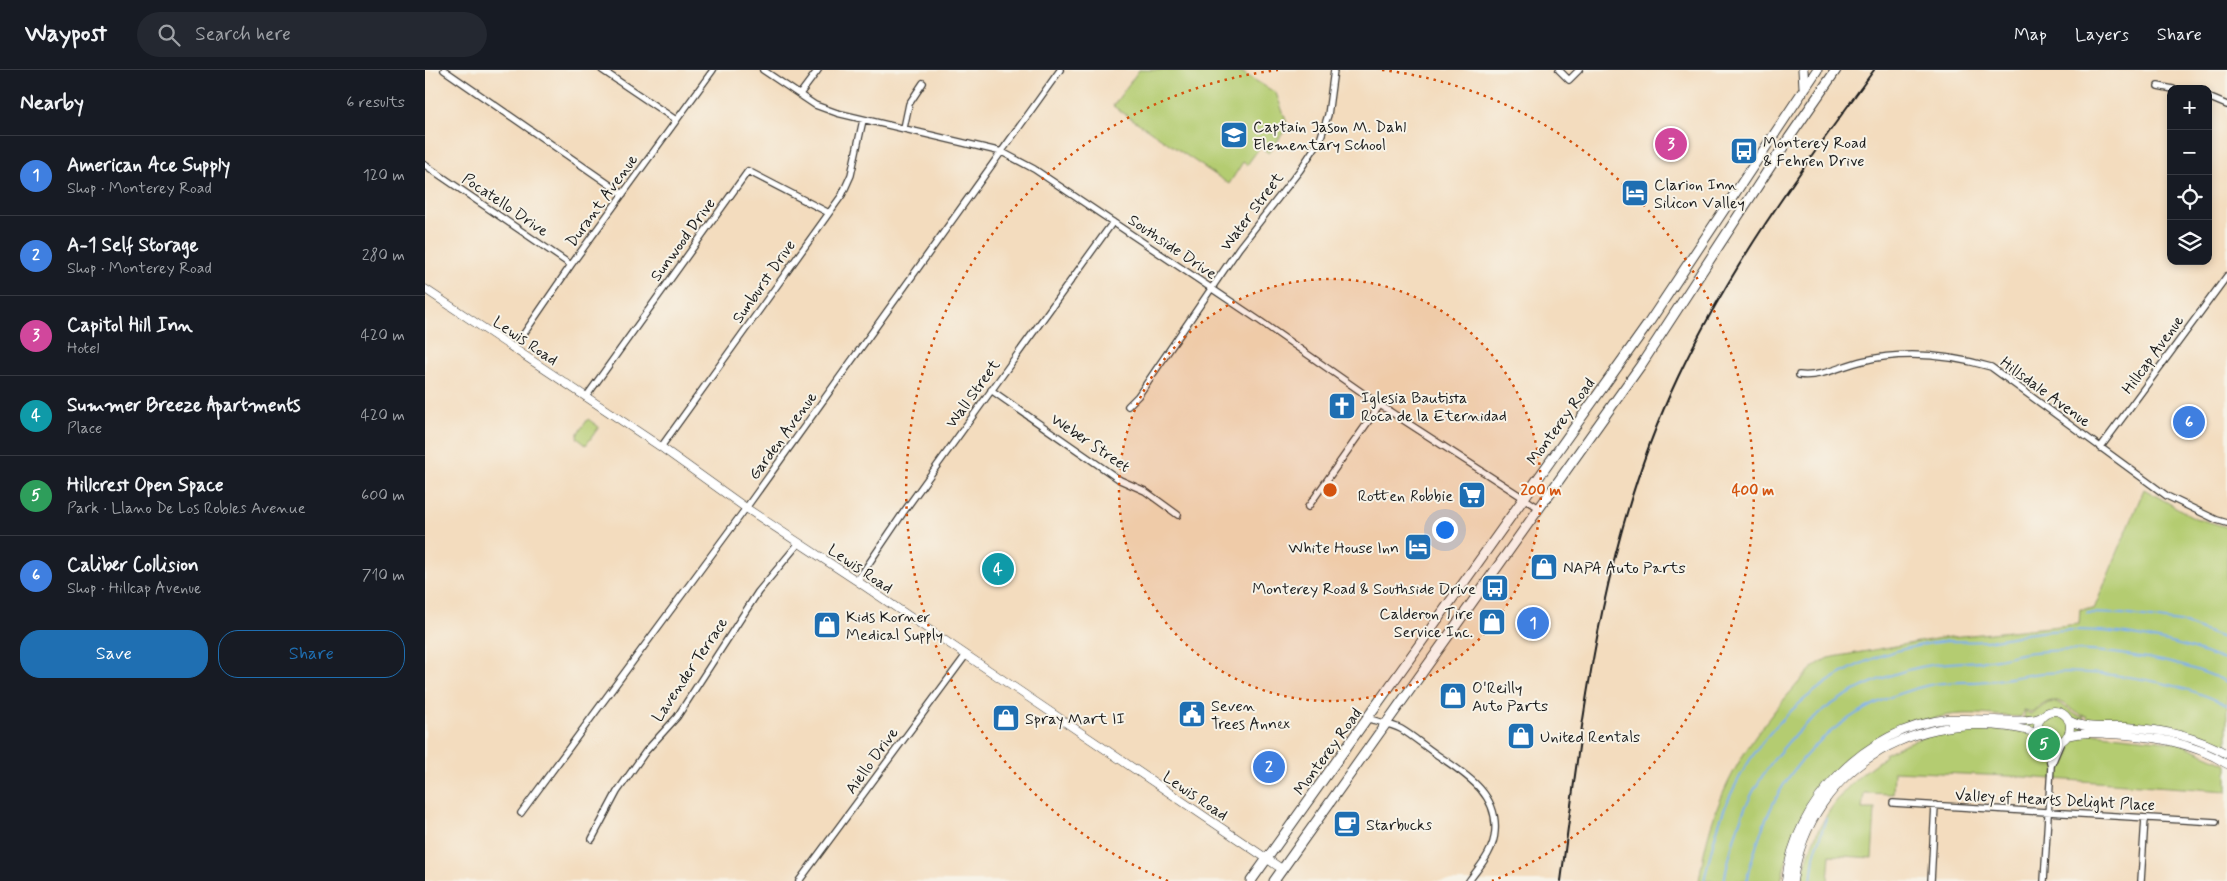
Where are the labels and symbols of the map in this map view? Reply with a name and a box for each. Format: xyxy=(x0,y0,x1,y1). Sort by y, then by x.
place label: Captain Jason M. Dahl Elementary School xyxy=(1253,117,1406,156)
school or university icon: Captain Jason M. Dahl Elementary School xyxy=(1219,120,1249,150)
pin: 3 xyxy=(1655,125,1687,163)
place label: Monterey Road & Fehren Drive xyxy=(1763,133,1866,172)
bus stop icon: Monterey Road & Fehren Drive xyxy=(1729,136,1759,166)
street label: Durant Avenue xyxy=(561,150,643,252)
street label: Water Street xyxy=(1216,168,1289,255)
street label: Pocatello Drive xyxy=(458,169,553,242)
place label: Clarion Inn Silicon Valley xyxy=(1654,175,1745,214)
hotel icon: Clarion Inn Silicon Valley xyxy=(1620,178,1650,208)
street label: Sunwood Drive xyxy=(646,194,721,286)
street label: Southside Drive xyxy=(1124,210,1221,285)
street label: Sunburst Drive xyxy=(728,236,801,328)
street label: Hillcap Avenue xyxy=(2117,311,2189,399)
street label: Lewis Road xyxy=(488,312,562,371)
street label: Hillsdale Avenue xyxy=(1996,352,2095,432)
street label: Wall Street xyxy=(941,355,1006,432)
street label: Monterey Road xyxy=(1522,374,1600,470)
street label: Garden Avenue xyxy=(744,387,823,484)
place label: Iglesia Bautista Roca de la Eternidad xyxy=(1361,388,1507,427)
church icon: Iglesia Bautista Roca de la Eternidad xyxy=(1327,391,1357,421)
pin: 6 xyxy=(2173,403,2205,441)
street label: Weber Street xyxy=(1046,409,1134,477)
supermarket icon: Rotten Robbie xyxy=(1457,480,1487,510)
centre of rings xyxy=(1321,481,1339,499)
text: 200 m xyxy=(1521,481,1562,501)
text: 400 m xyxy=(1732,481,1774,501)
place label: Rotten Robbie xyxy=(1358,486,1453,507)
your location xyxy=(1432,517,1458,543)
hotel icon: White House Inn xyxy=(1403,532,1433,562)
place label: White House Inn xyxy=(1288,538,1399,559)
street label: Lewis Road xyxy=(823,540,897,599)
pin: 4 xyxy=(982,550,1014,588)
shop icon: NAPA Auto Parts xyxy=(1529,552,1559,582)
place label: NAPA Auto Parts xyxy=(1563,558,1686,579)
bus stop icon: Monterey Road & Southside Drive xyxy=(1480,573,1510,603)
place label: Monterey Road & Southside Drive xyxy=(1252,579,1476,600)
place label: Calderon Tire Service Inc. xyxy=(1379,604,1473,643)
pin: 1 xyxy=(1517,604,1549,642)
place label: Kids Korner Medical Supply xyxy=(846,607,943,646)
shop icon: Calderon Tire Service Inc. xyxy=(1477,607,1507,637)
shop icon: Kids Korner Medical Supply xyxy=(812,610,842,640)
street label: Lavender Terrace xyxy=(647,613,733,726)
place label: O'Reilly Auto Parts xyxy=(1472,678,1548,717)
shop icon: O'Reilly Auto Parts xyxy=(1438,681,1468,711)
place label: Seven Trees Annex xyxy=(1211,696,1290,735)
public building icon: Seven Trees Annex xyxy=(1177,699,1207,729)
shop icon: Spray Mart II xyxy=(991,703,1021,733)
street label: Monterey Road xyxy=(1289,704,1367,800)
place label: Spray Mart II xyxy=(1025,709,1125,730)
shop icon: United Rentals xyxy=(1506,721,1536,751)
street label: Aiello Drive xyxy=(841,723,904,798)
pin: 5 xyxy=(2028,725,2060,763)
place label: United Rentals xyxy=(1540,727,1640,748)
pin: 2 xyxy=(1253,748,1285,786)
street label: Lewis Road xyxy=(1158,767,1232,826)
street label: Valley of Hearts Delight Place xyxy=(1954,785,2155,816)
cafe icon: Starbucks xyxy=(1332,809,1362,839)
place label: Starbucks xyxy=(1366,815,1432,836)

